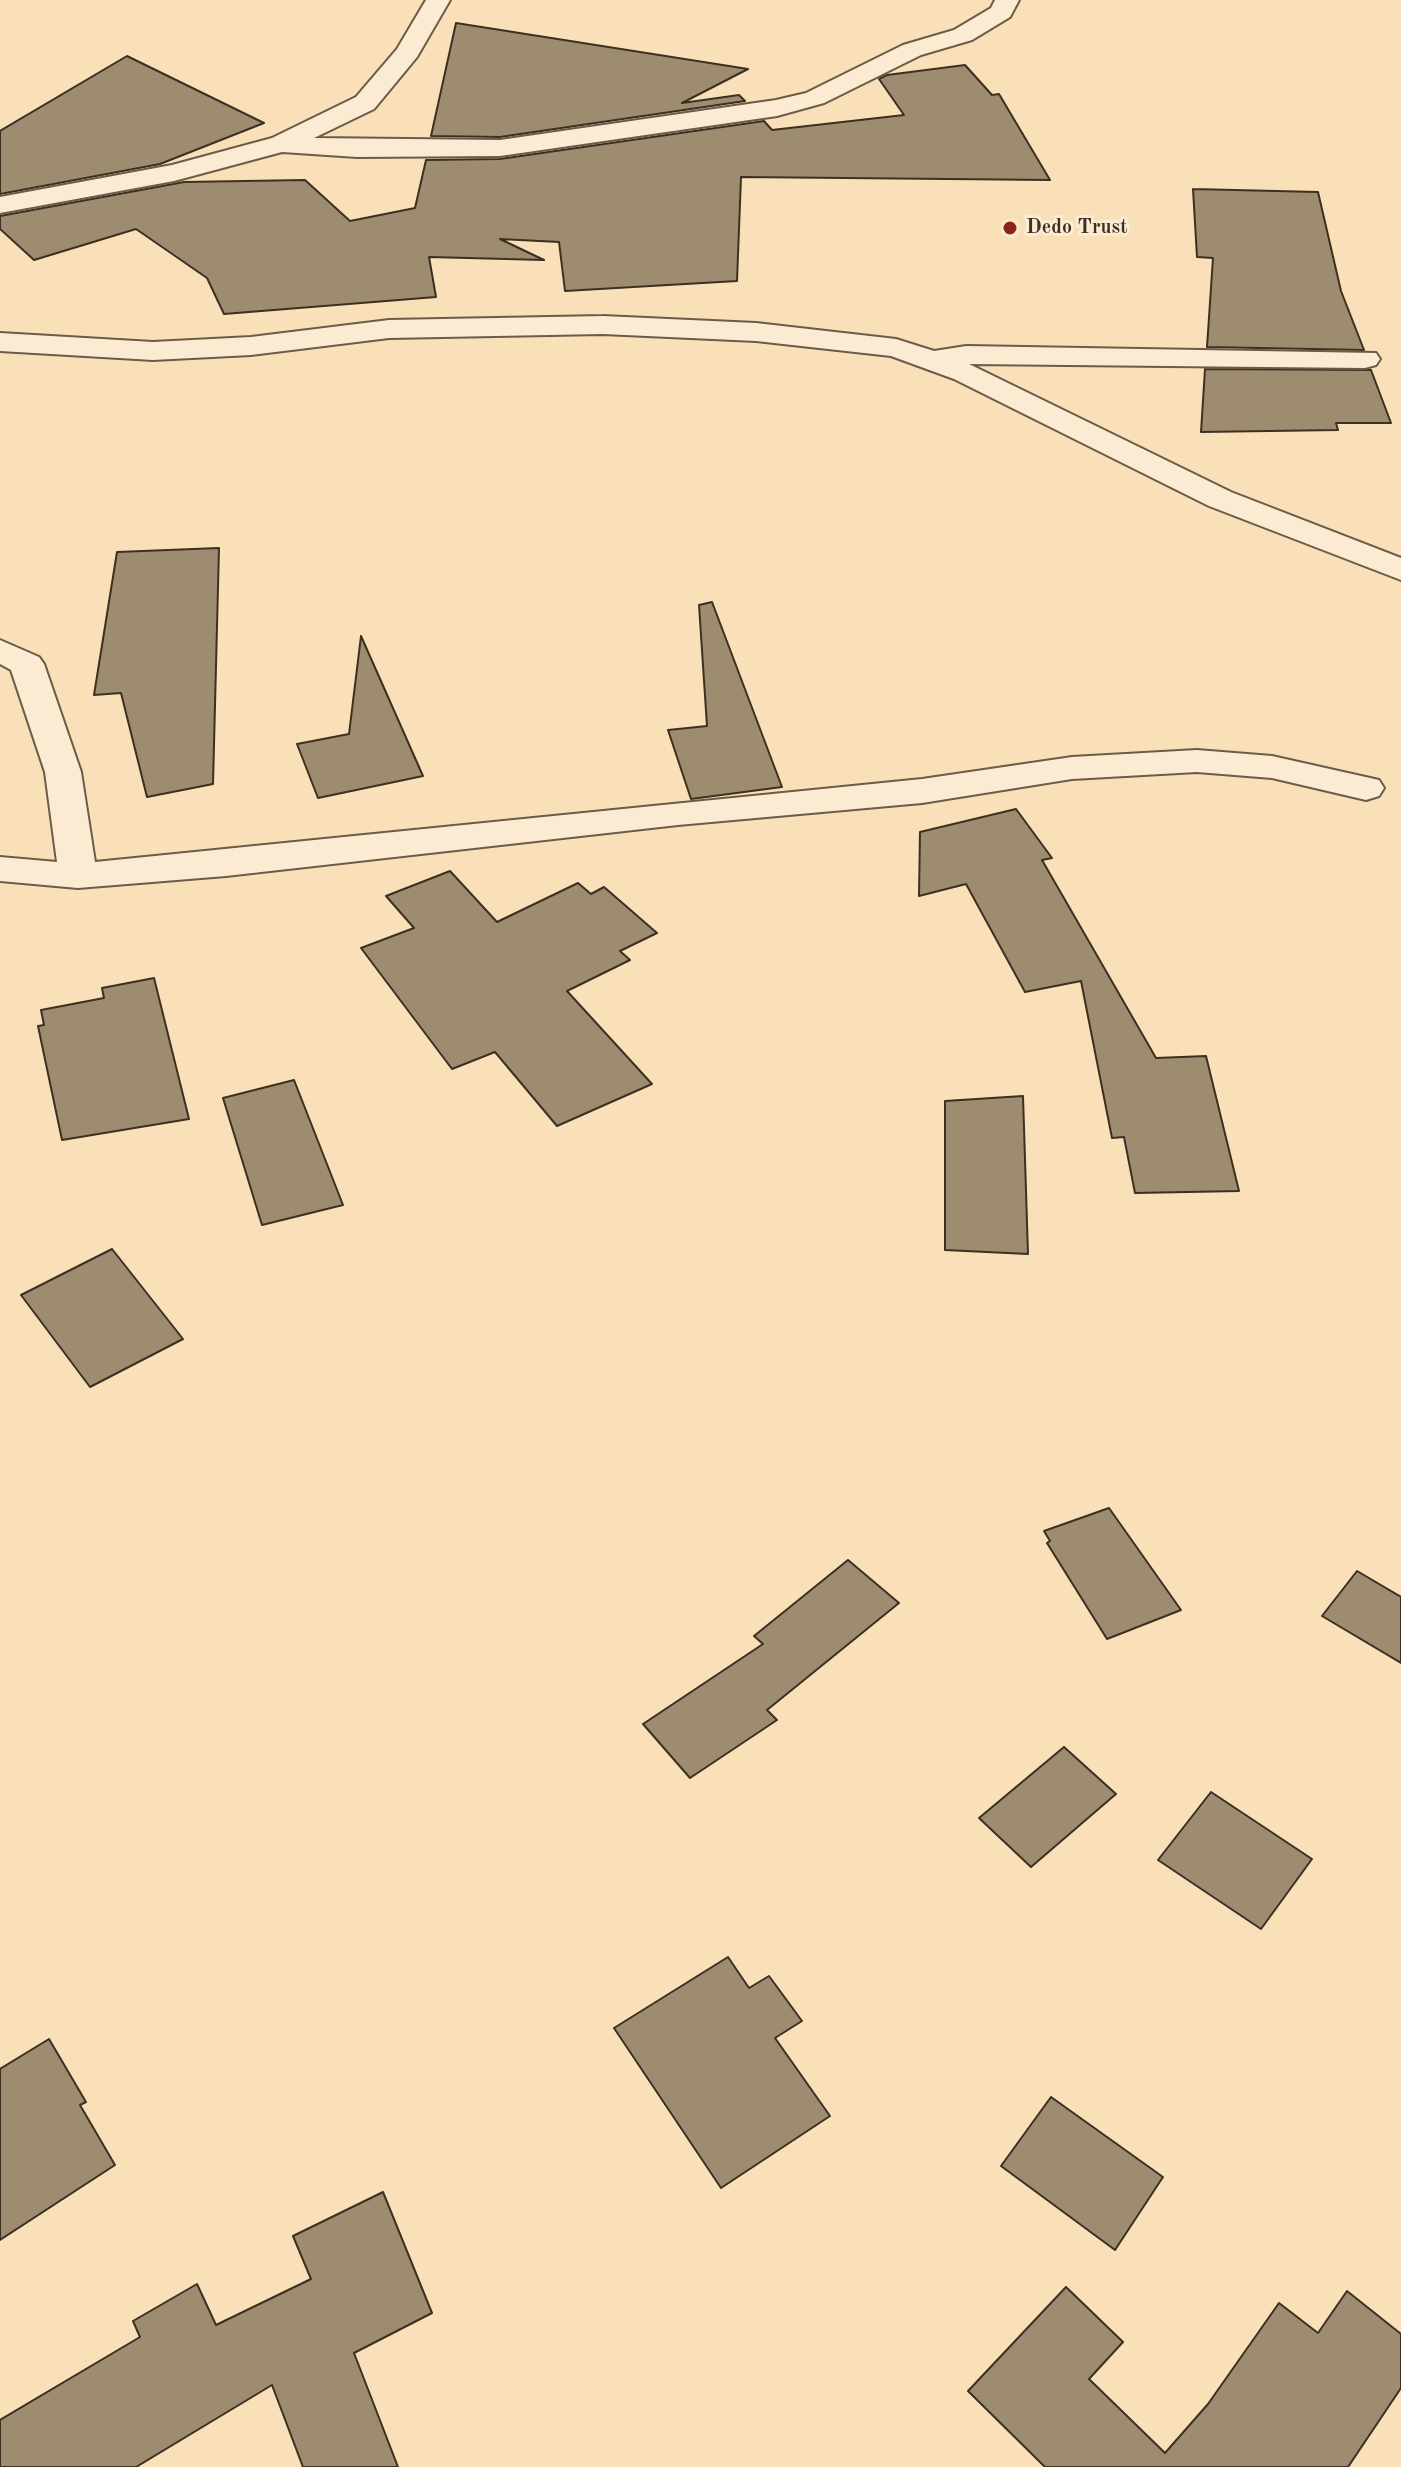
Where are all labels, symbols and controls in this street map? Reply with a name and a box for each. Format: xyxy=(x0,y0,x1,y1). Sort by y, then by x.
place label: Dedo Trust xyxy=(1026,216,1127,240)
marker: Dedo Trust xyxy=(1001,219,1019,237)

